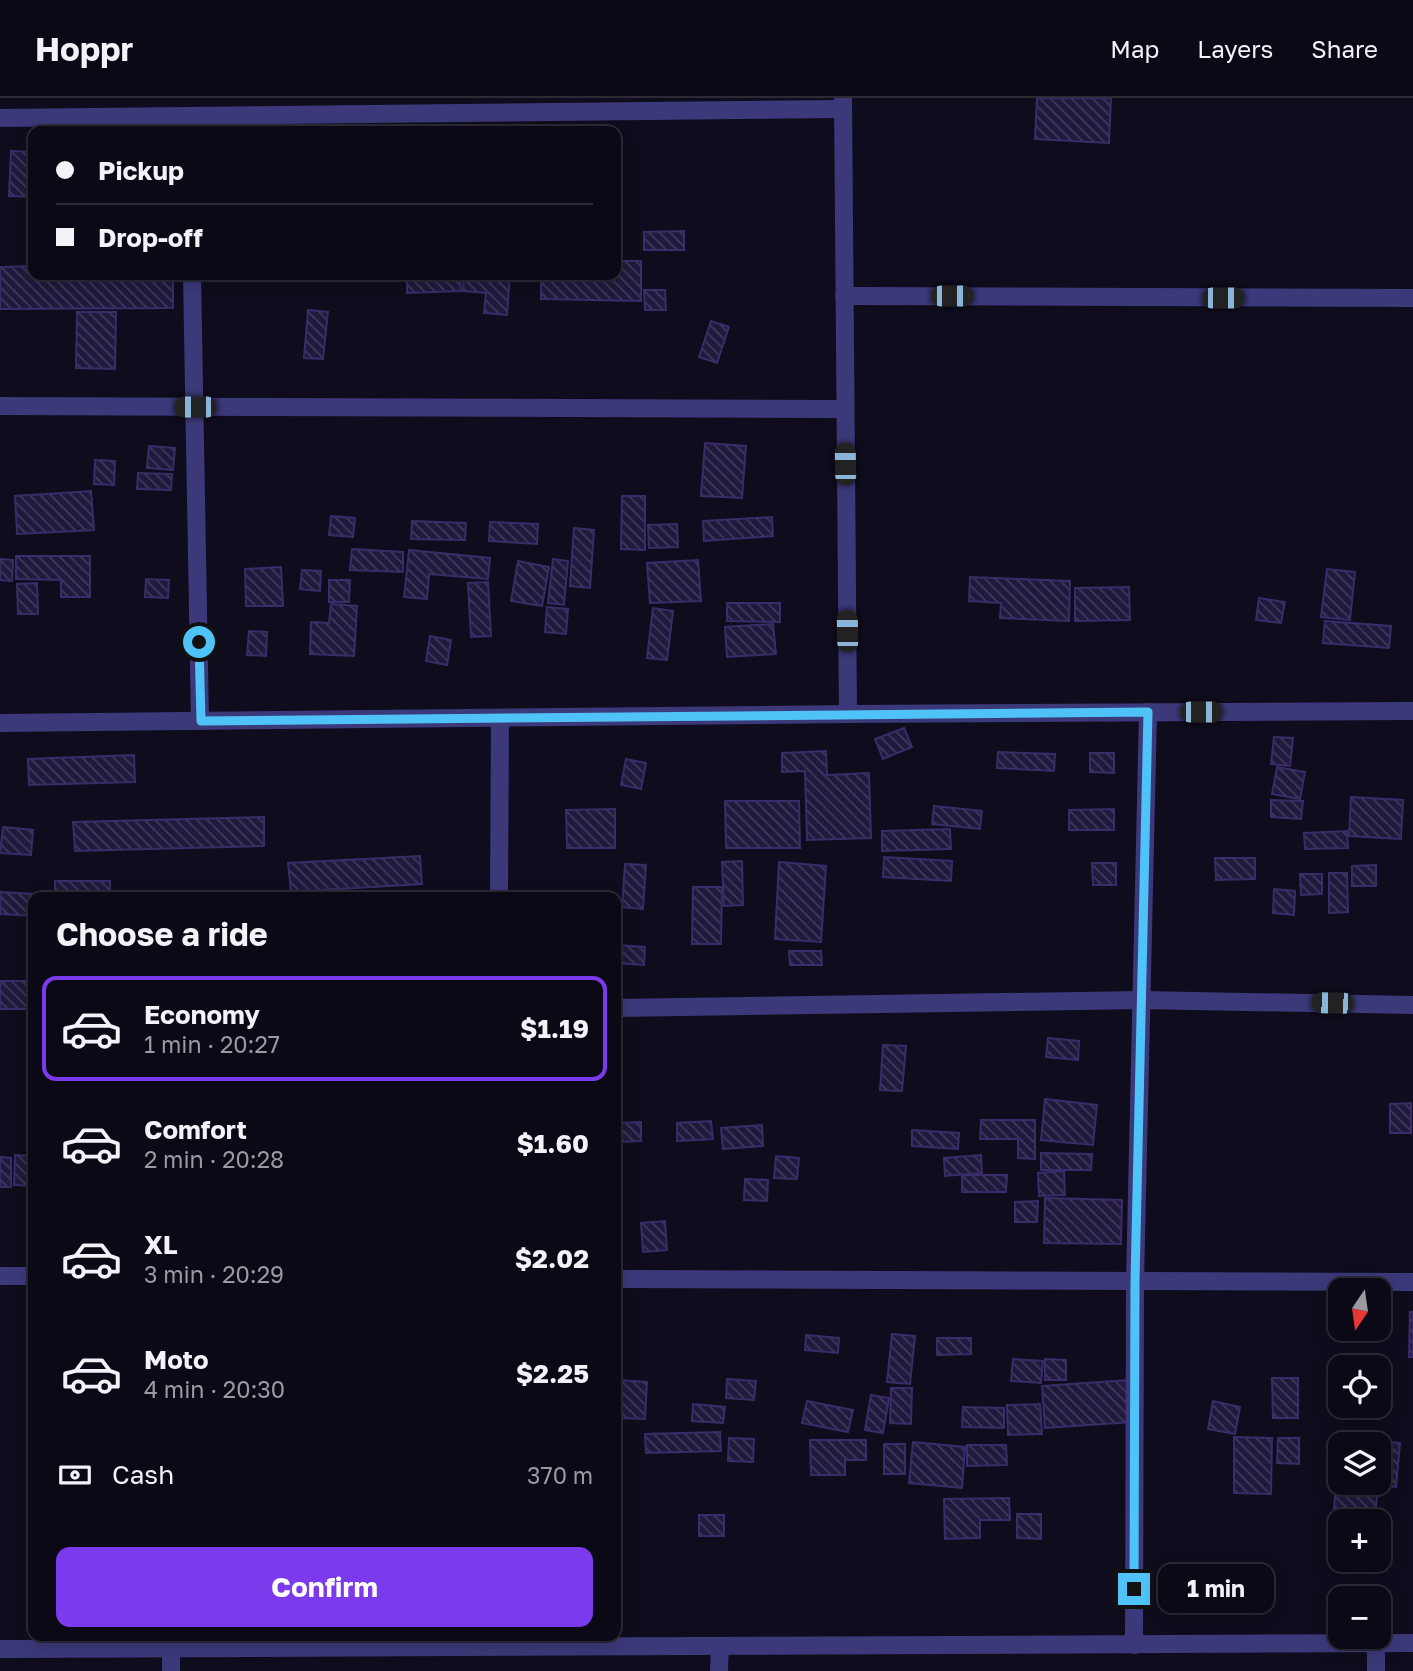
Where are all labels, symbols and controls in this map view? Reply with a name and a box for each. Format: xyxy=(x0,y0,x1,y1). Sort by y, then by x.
text: Hoppr xyxy=(35,29,133,68)
text: Map xyxy=(1110,34,1159,63)
text: Layers xyxy=(1197,34,1273,63)
text: Share xyxy=(1311,34,1378,63)
text: Pickup xyxy=(98,155,184,186)
text: Drop-off xyxy=(98,222,203,253)
car xyxy=(932,286,974,307)
car xyxy=(1203,288,1245,309)
car xyxy=(175,397,217,418)
car xyxy=(835,443,856,485)
car xyxy=(837,610,858,652)
route start xyxy=(183,626,215,658)
car xyxy=(1181,702,1223,723)
text: Choose a ride xyxy=(56,915,268,953)
car xyxy=(1311,992,1354,1014)
icon: car xyxy=(60,997,123,1060)
text: Economy xyxy=(144,999,260,1030)
text: $1.19 xyxy=(520,1013,589,1044)
text: 1 min · 20:27 xyxy=(144,1030,280,1058)
icon: car xyxy=(60,1112,123,1175)
text: Comfort xyxy=(144,1114,247,1145)
text: $1.60 xyxy=(516,1128,589,1159)
text: 2 min · 20:28 xyxy=(144,1145,284,1173)
icon: car xyxy=(60,1227,123,1290)
text: XL xyxy=(144,1229,178,1260)
text: $2.02 xyxy=(515,1243,589,1274)
text: 3 min · 20:29 xyxy=(144,1260,284,1288)
north arrow xyxy=(1328,1278,1391,1340)
map controls xyxy=(1328,1278,1391,1649)
icon: car xyxy=(60,1342,123,1405)
text: Moto xyxy=(144,1344,209,1375)
button: locate xyxy=(1328,1355,1391,1418)
text: $2.25 xyxy=(516,1358,589,1389)
text: 4 min · 20:30 xyxy=(144,1375,285,1403)
button: layers xyxy=(1328,1432,1391,1495)
icon: cash xyxy=(56,1456,94,1494)
text: Cash xyxy=(112,1459,174,1490)
text: 370 m xyxy=(527,1461,593,1489)
button: + xyxy=(1328,1509,1391,1572)
button: Confirm xyxy=(56,1547,593,1627)
callout: 1 min xyxy=(1158,1564,1274,1614)
route end xyxy=(1118,1573,1150,1605)
text: 1 min xyxy=(1187,1574,1245,1602)
button: − xyxy=(1328,1586,1391,1649)

